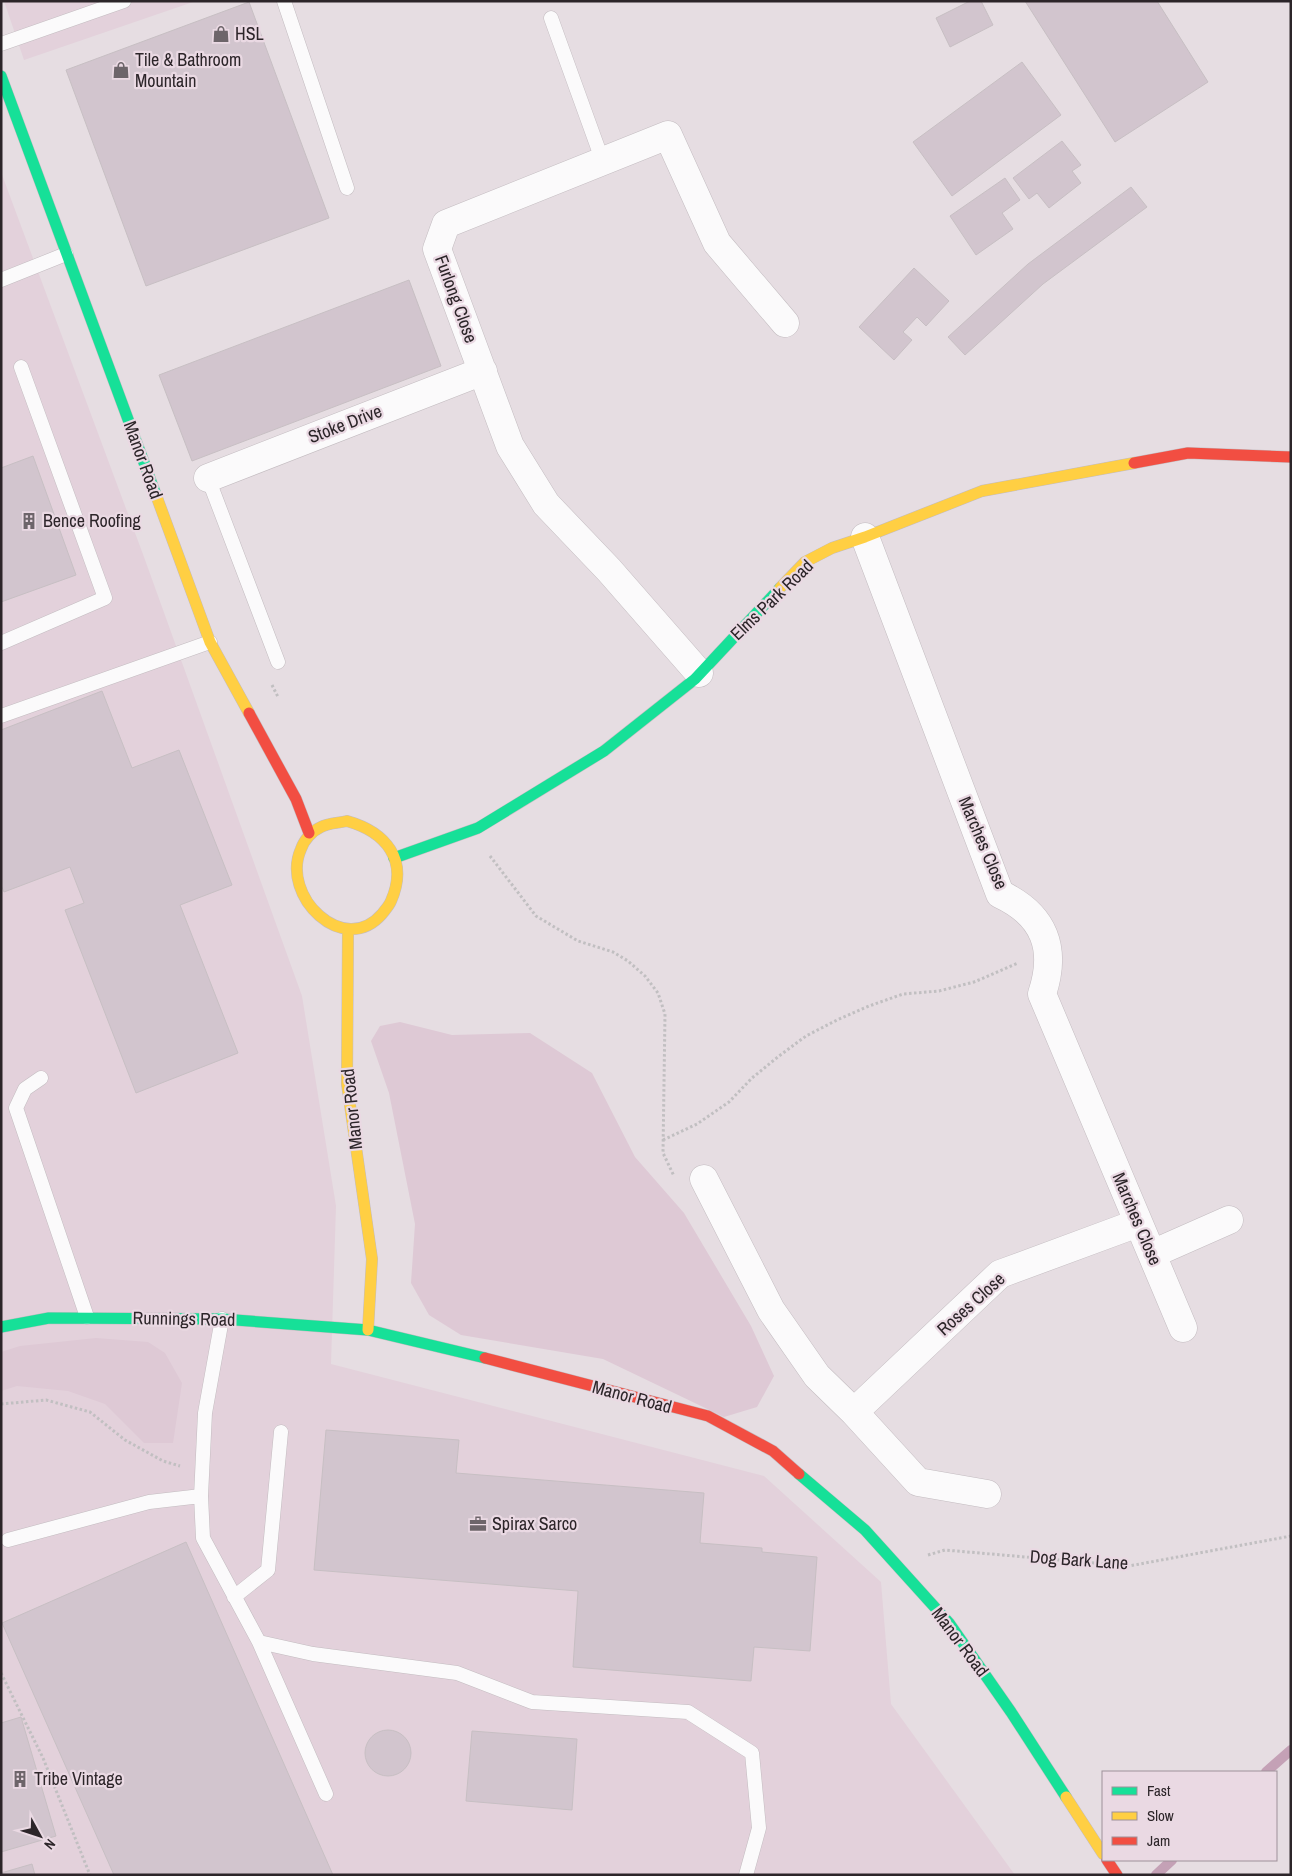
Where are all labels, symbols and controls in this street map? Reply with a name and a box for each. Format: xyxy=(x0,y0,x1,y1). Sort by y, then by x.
place label: HSL xyxy=(235,21,264,46)
shop icon: HSL xyxy=(211,24,231,44)
place label: Tile & Bathroom Mountain xyxy=(135,47,241,93)
shop icon: Tile & Bathroom Mountain xyxy=(111,60,131,80)
street label: Furlong Close xyxy=(429,251,484,346)
street label: Stoke Drive xyxy=(304,398,385,449)
street label: Manor Road xyxy=(118,417,169,502)
place label: Bence Roofing xyxy=(43,508,141,533)
building icon: Bence Roofing xyxy=(19,511,39,531)
street label: Elms Park Road xyxy=(725,554,819,646)
street label: Marches Close xyxy=(953,793,1014,893)
street label: Manor Road xyxy=(335,1067,368,1151)
street label: Marches Close xyxy=(1107,1169,1168,1269)
street label: Roses Close xyxy=(931,1266,1010,1341)
street label: Runnings Road xyxy=(133,1305,236,1332)
street label: Manor Road xyxy=(590,1374,675,1419)
place label: Spirax Sarco xyxy=(492,1511,577,1536)
office icon: Spirax Sarco xyxy=(468,1514,488,1534)
street label: Dog Bark Lane xyxy=(1029,1544,1129,1575)
street label: Manor Road xyxy=(926,1602,995,1682)
place label: Tribe Vintage xyxy=(34,1766,123,1791)
building icon: Tribe Vintage xyxy=(10,1769,30,1789)
legend xyxy=(1102,1771,1277,1861)
text: Fast xyxy=(1147,1780,1171,1801)
text: Slow xyxy=(1147,1805,1174,1826)
north arrow xyxy=(15,1811,65,1861)
text: Jam xyxy=(1147,1830,1170,1851)
text: N xyxy=(40,1835,60,1853)

